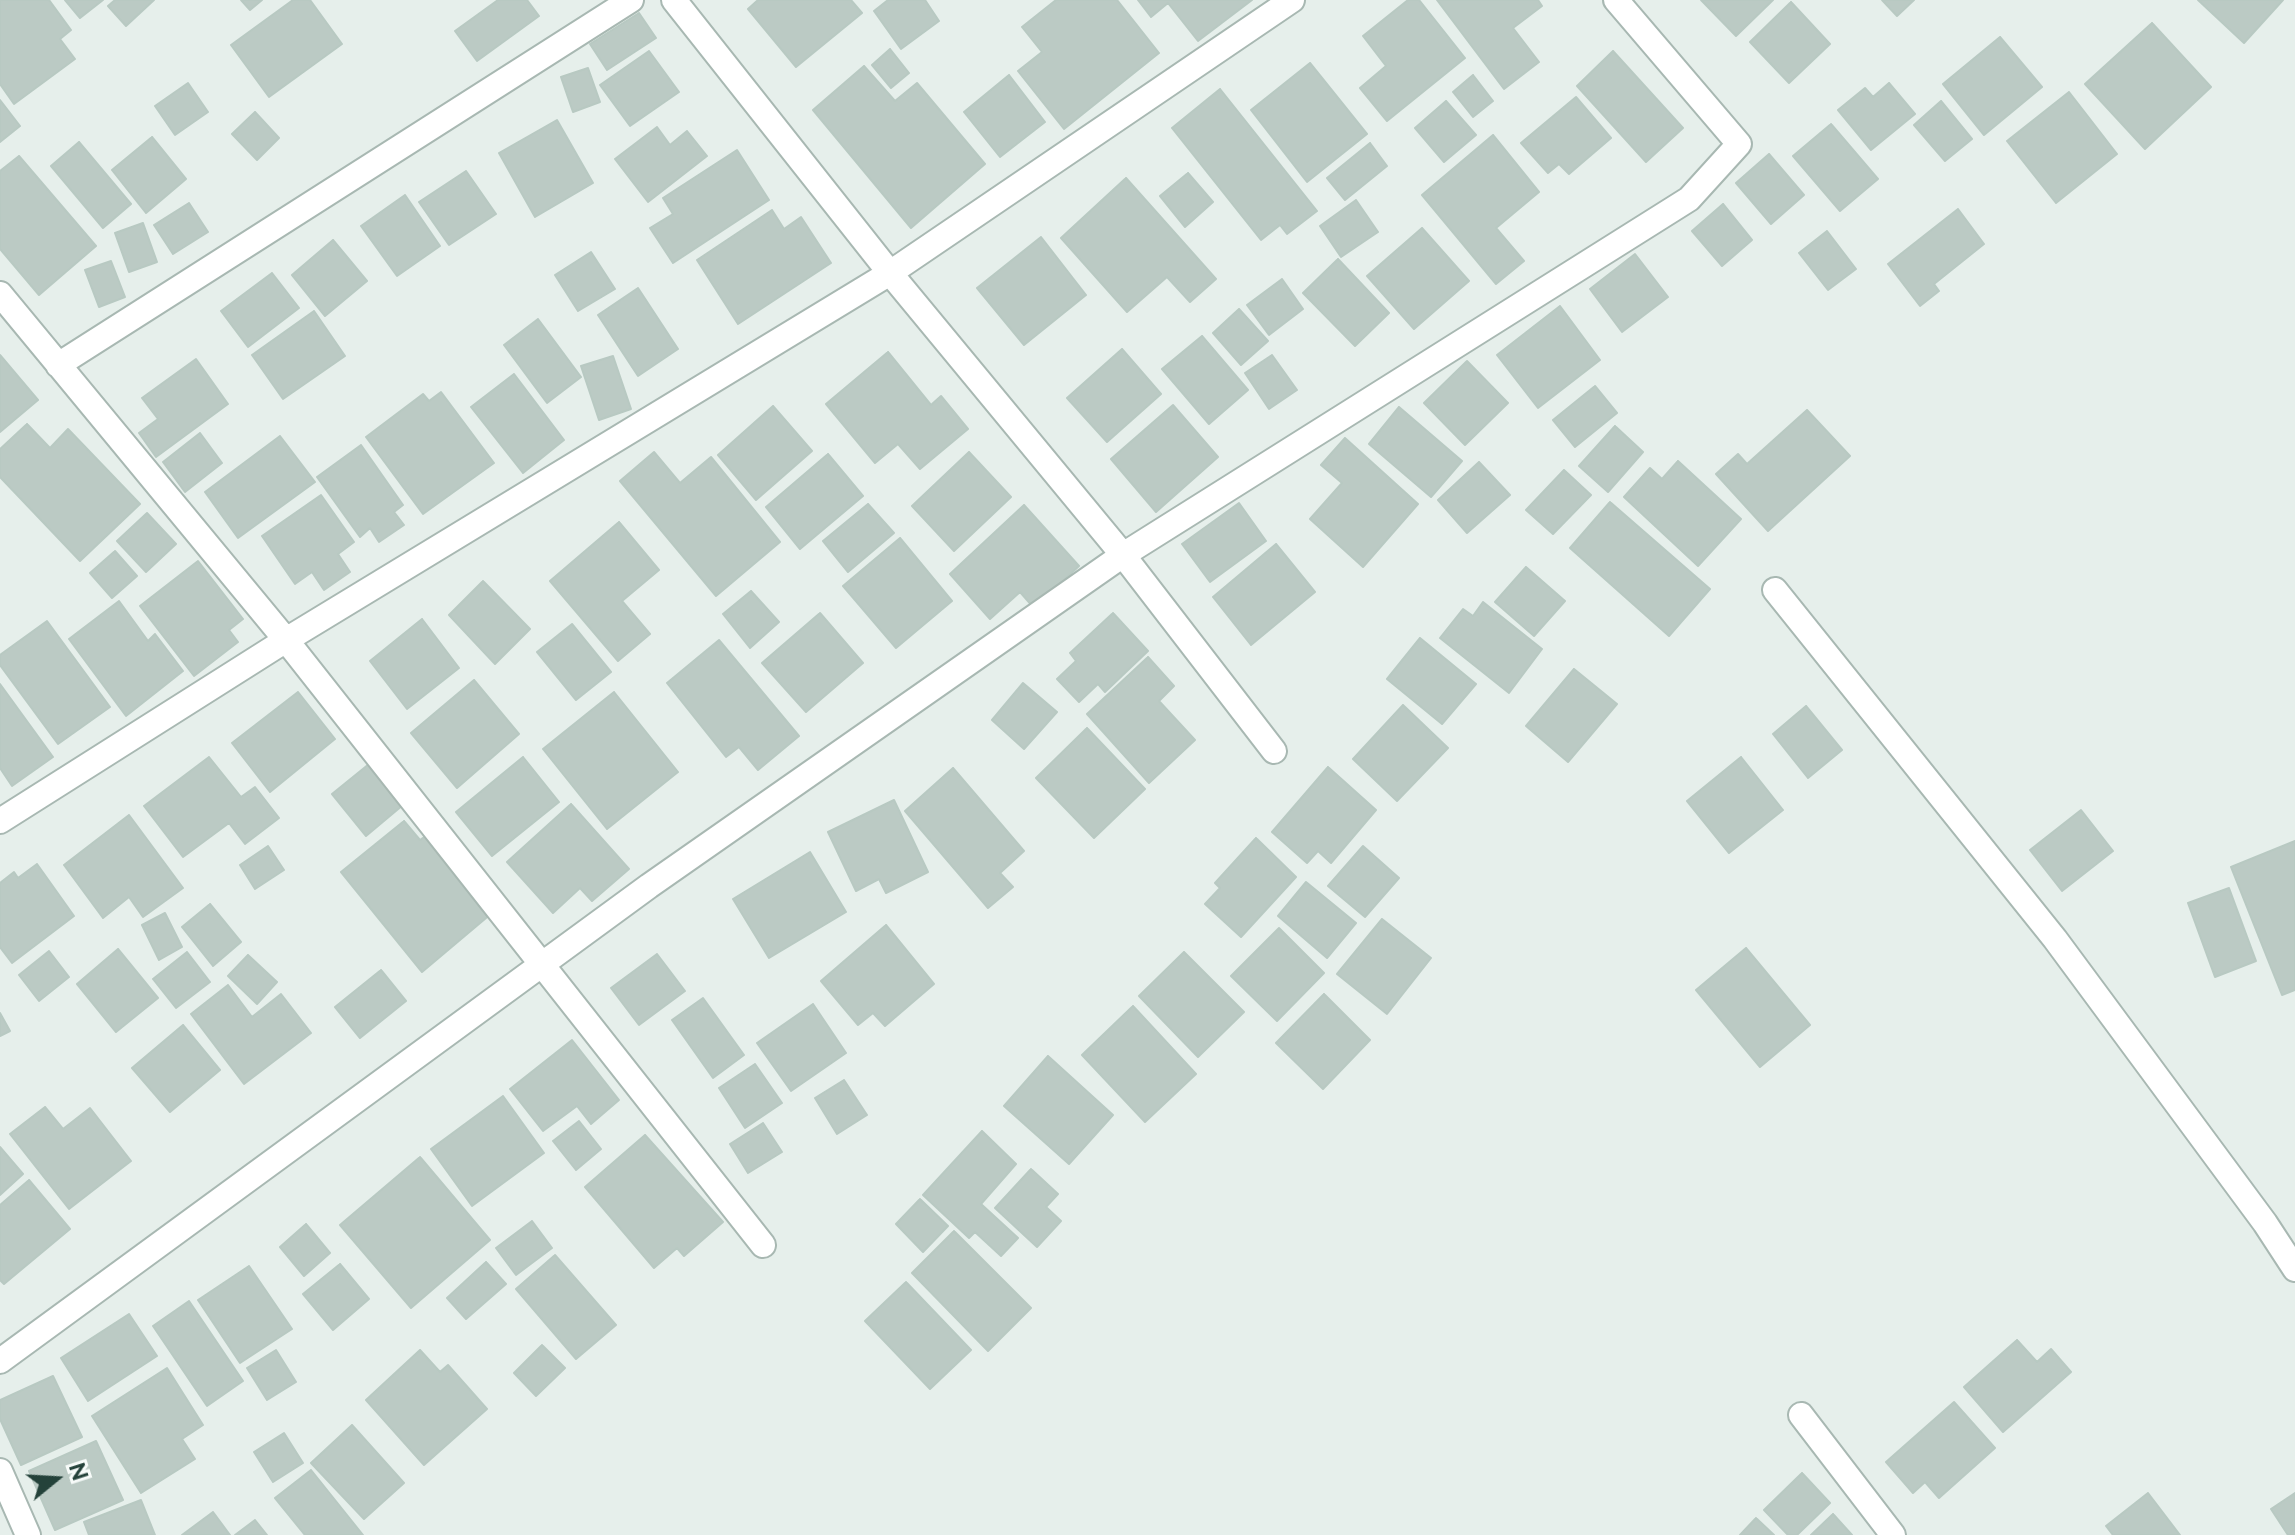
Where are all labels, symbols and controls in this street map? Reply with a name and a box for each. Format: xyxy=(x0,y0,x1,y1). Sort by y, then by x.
north arrow xyxy=(16,1439,96,1519)
text: N xyxy=(64,1460,94,1484)

